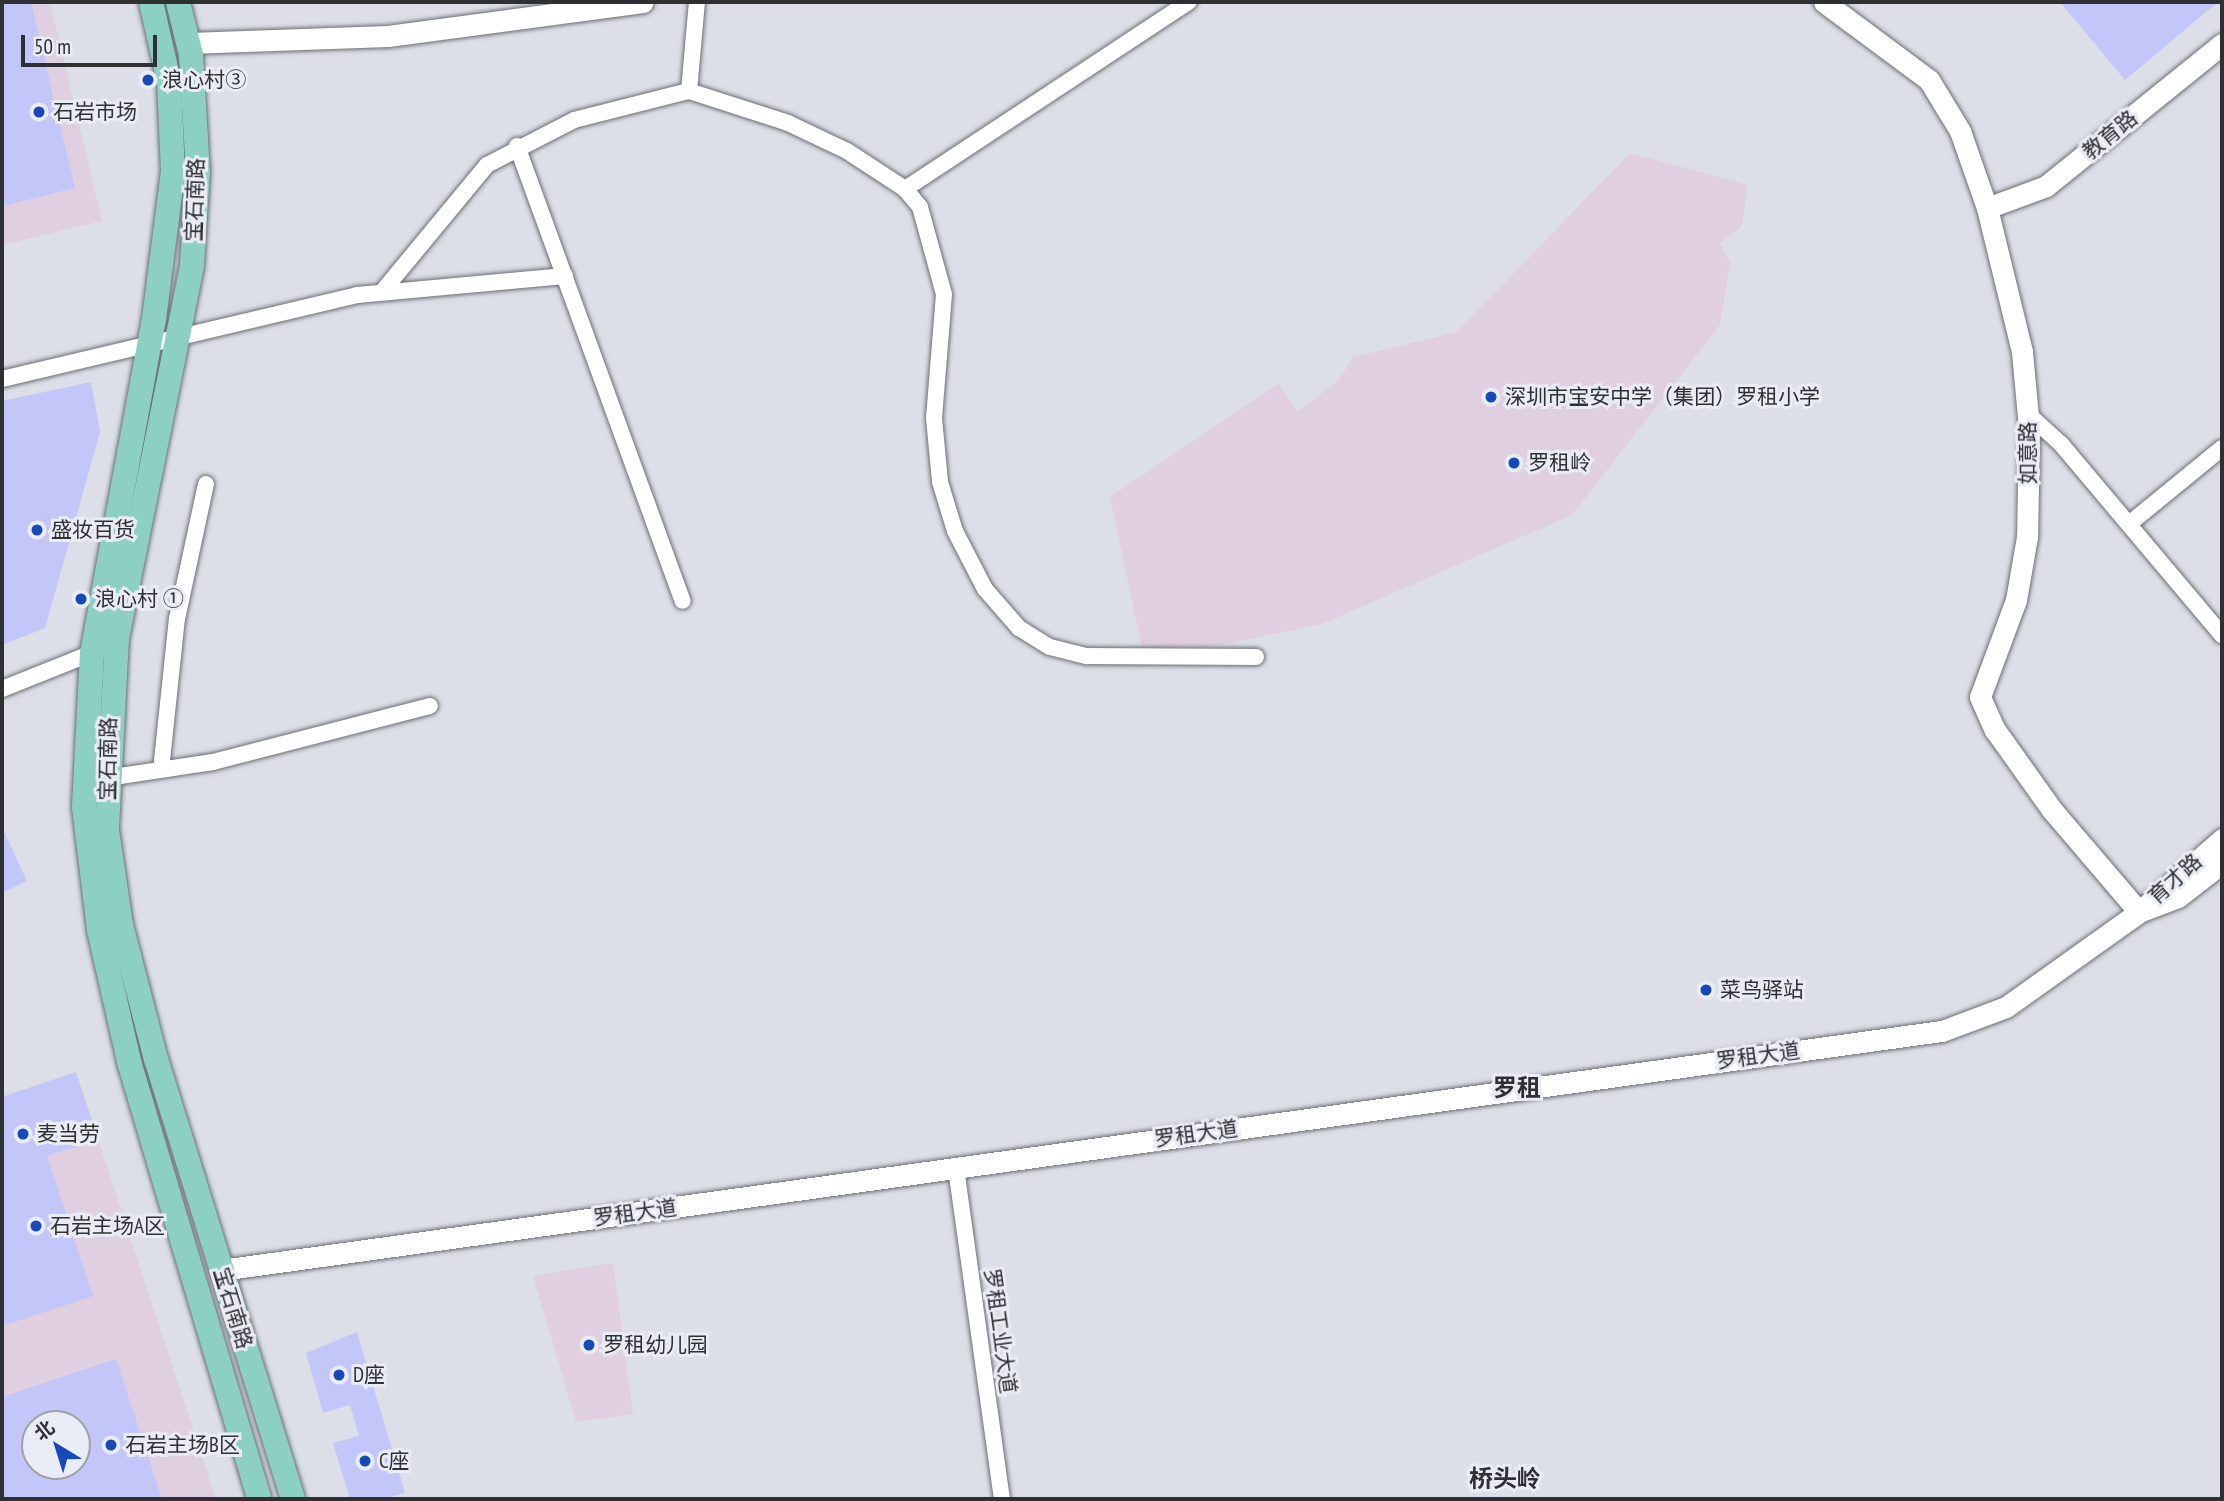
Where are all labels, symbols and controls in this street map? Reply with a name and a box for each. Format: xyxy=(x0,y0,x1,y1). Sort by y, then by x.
scale bar xyxy=(24,21,161,65)
text: 50 m xyxy=(34,33,71,60)
place label: 浪心村③ xyxy=(162,67,246,93)
marker: 浪心村③ xyxy=(140,72,156,88)
place label: 石岩市场 xyxy=(53,99,137,125)
marker: 石岩市场 xyxy=(31,104,47,120)
street label: 教育路 xyxy=(2078,105,2142,165)
street label: 宝石南路 xyxy=(181,158,209,242)
place label: 深圳市宝安中学（集团）罗租小学 xyxy=(1505,384,1820,410)
marker: 深圳市宝安中学（集团）罗租小学 xyxy=(1483,389,1499,405)
street label: 如意路 xyxy=(2015,422,2041,484)
place label: 罗租岭 xyxy=(1528,450,1591,476)
marker: 罗租岭 xyxy=(1506,455,1522,471)
place label: 盛妆百货 xyxy=(51,517,135,543)
marker: 盛妆百货 xyxy=(29,522,45,538)
place label: 浪心村 ① xyxy=(95,586,183,612)
marker: 浪心村 ① xyxy=(73,591,89,607)
street label: 宝石南路 xyxy=(95,717,121,801)
street label: 育才路 xyxy=(2143,849,2207,909)
place label: 菜鸟驿站 xyxy=(1720,977,1804,1003)
marker: 菜鸟驿站 xyxy=(1698,982,1714,998)
street label: 罗租大道 xyxy=(1715,1038,1801,1074)
district label: 罗租 xyxy=(1493,1074,1541,1102)
street label: 罗租大道 xyxy=(1153,1116,1239,1152)
place label: 麦当劳 xyxy=(37,1121,100,1147)
marker: 麦当劳 xyxy=(15,1126,31,1142)
street label: 罗租大道 xyxy=(592,1195,678,1231)
place label: 石岩主场A区 xyxy=(50,1213,165,1239)
marker: 石岩主场A区 xyxy=(28,1218,44,1234)
street label: 宝石南路 xyxy=(209,1264,257,1352)
street label: 罗租工业大道 xyxy=(979,1267,1021,1395)
place label: 罗租幼儿园 xyxy=(603,1332,708,1358)
marker: 罗租幼儿园 xyxy=(581,1337,597,1353)
place label: D座 xyxy=(353,1362,385,1388)
marker: D座 xyxy=(331,1367,347,1383)
north arrow xyxy=(21,1410,91,1480)
text: 北 xyxy=(29,1415,59,1445)
place label: 石岩主场B区 xyxy=(125,1432,240,1458)
marker: 石岩主场B区 xyxy=(103,1437,119,1453)
place label: C座 xyxy=(379,1448,410,1474)
marker: C座 xyxy=(357,1453,373,1469)
district label: 桥头岭 xyxy=(1469,1465,1541,1493)

